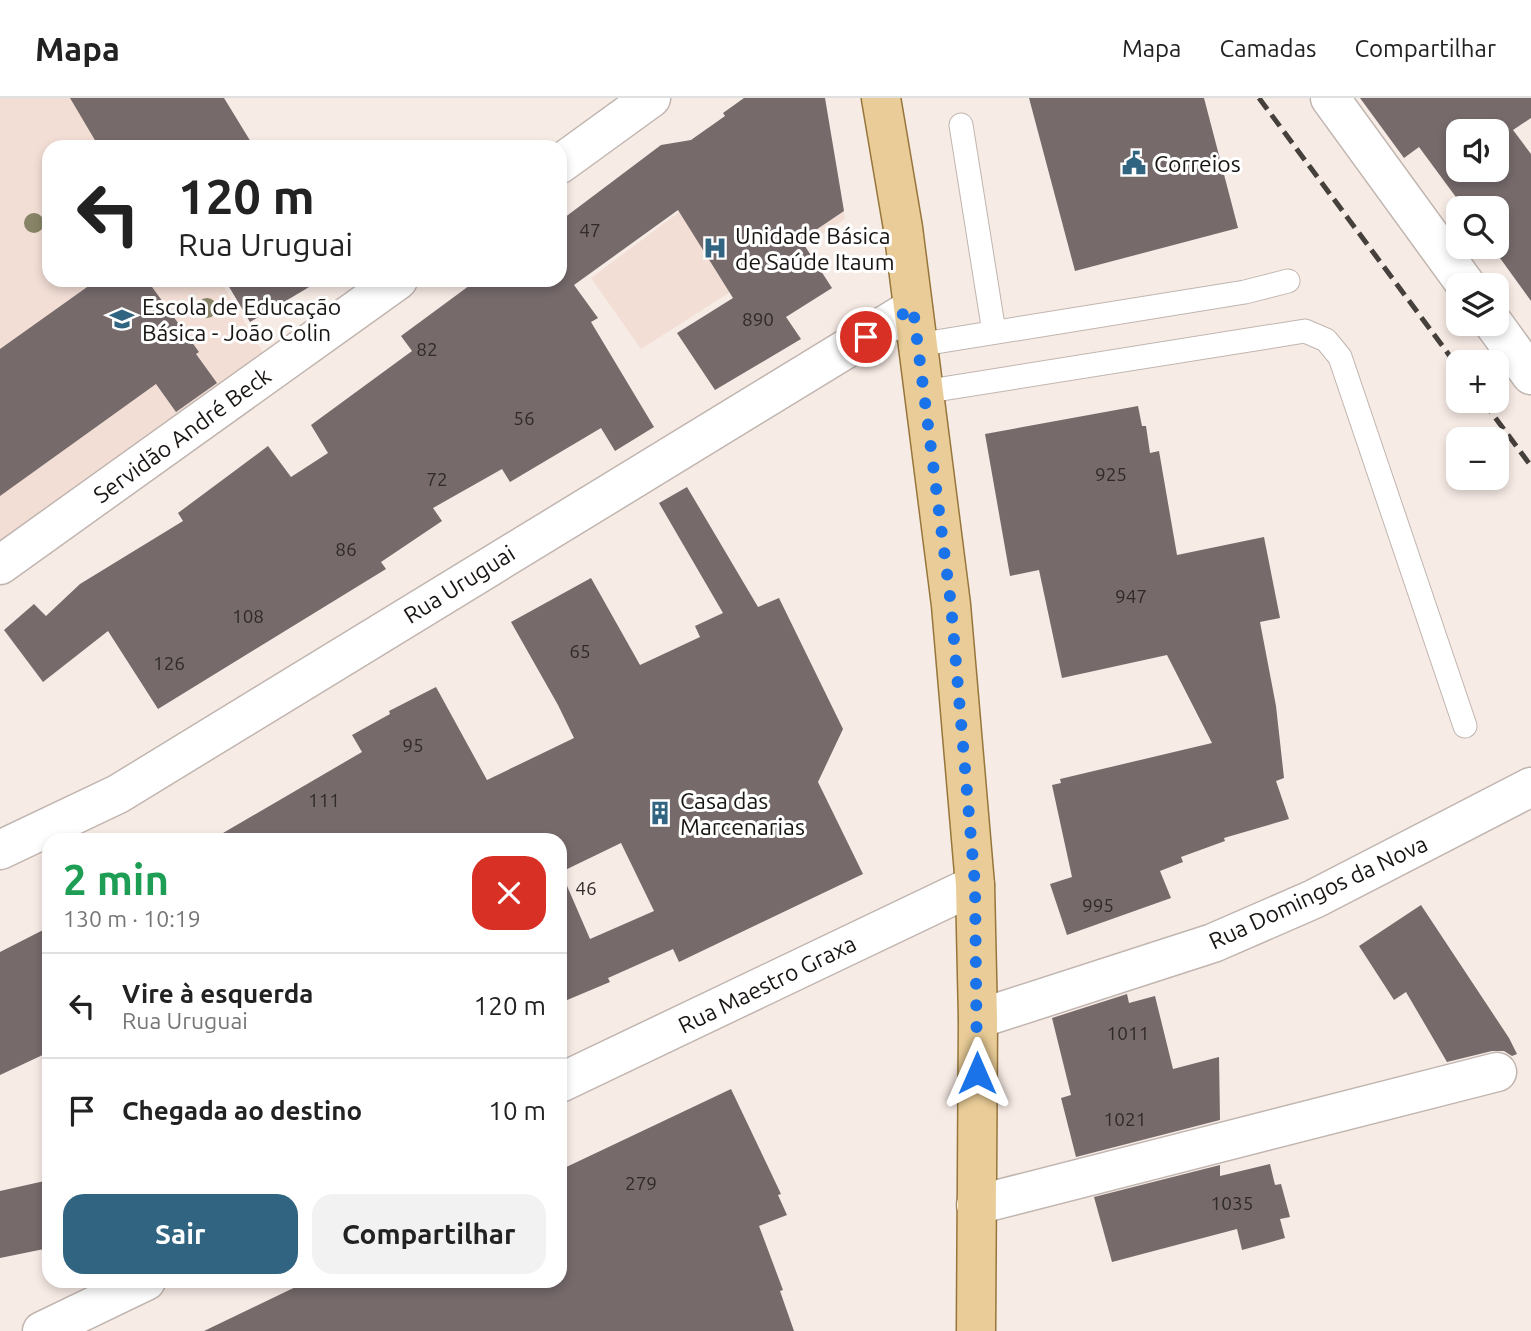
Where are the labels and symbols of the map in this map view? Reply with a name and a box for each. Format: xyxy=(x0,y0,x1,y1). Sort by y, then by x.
public building icon: Correios xyxy=(1120,149,1148,177)
place label: Correios xyxy=(1154,151,1241,176)
house number: 47 xyxy=(579,219,601,241)
place label: Unidade Básica de Saúde Itaum xyxy=(735,223,895,274)
hospital icon: Unidade Básica de Saúde Itaum xyxy=(701,234,729,262)
place label: Escola de Educação Básica - João Colin xyxy=(142,294,341,345)
school or university icon: Escola de Educação Básica - João Colin xyxy=(108,305,136,333)
pin xyxy=(836,307,896,367)
house number: 890 xyxy=(742,308,774,330)
house number: 82 xyxy=(416,338,438,360)
street label: Servidão André Beck xyxy=(89,362,276,508)
house number: 56 xyxy=(513,407,535,429)
house number: 925 xyxy=(1095,463,1127,485)
house number: 72 xyxy=(426,468,448,490)
house number: 86 xyxy=(335,538,357,560)
street label: Rua Uruguai xyxy=(399,540,519,628)
house number: 947 xyxy=(1115,585,1147,607)
house number: 108 xyxy=(232,605,264,627)
house number: 65 xyxy=(569,640,591,662)
house number: 126 xyxy=(153,652,185,674)
house number: 95 xyxy=(402,734,424,756)
place label: Casa das Marcenarias xyxy=(680,788,805,839)
house number: 111 xyxy=(308,789,340,811)
building icon: Casa das Marcenarias xyxy=(646,799,674,827)
street label: Rua Domingos da Nova xyxy=(1205,830,1431,954)
house number: 46 xyxy=(575,877,597,899)
house number: 995 xyxy=(1082,894,1114,916)
street label: Rua Maestro Graxa xyxy=(674,930,860,1038)
house number: 1011 xyxy=(1107,1022,1149,1044)
position arrow xyxy=(940,1036,1014,1110)
house number: 1021 xyxy=(1104,1108,1146,1130)
house number: 279 xyxy=(625,1172,657,1194)
house number: 1035 xyxy=(1211,1192,1253,1214)

